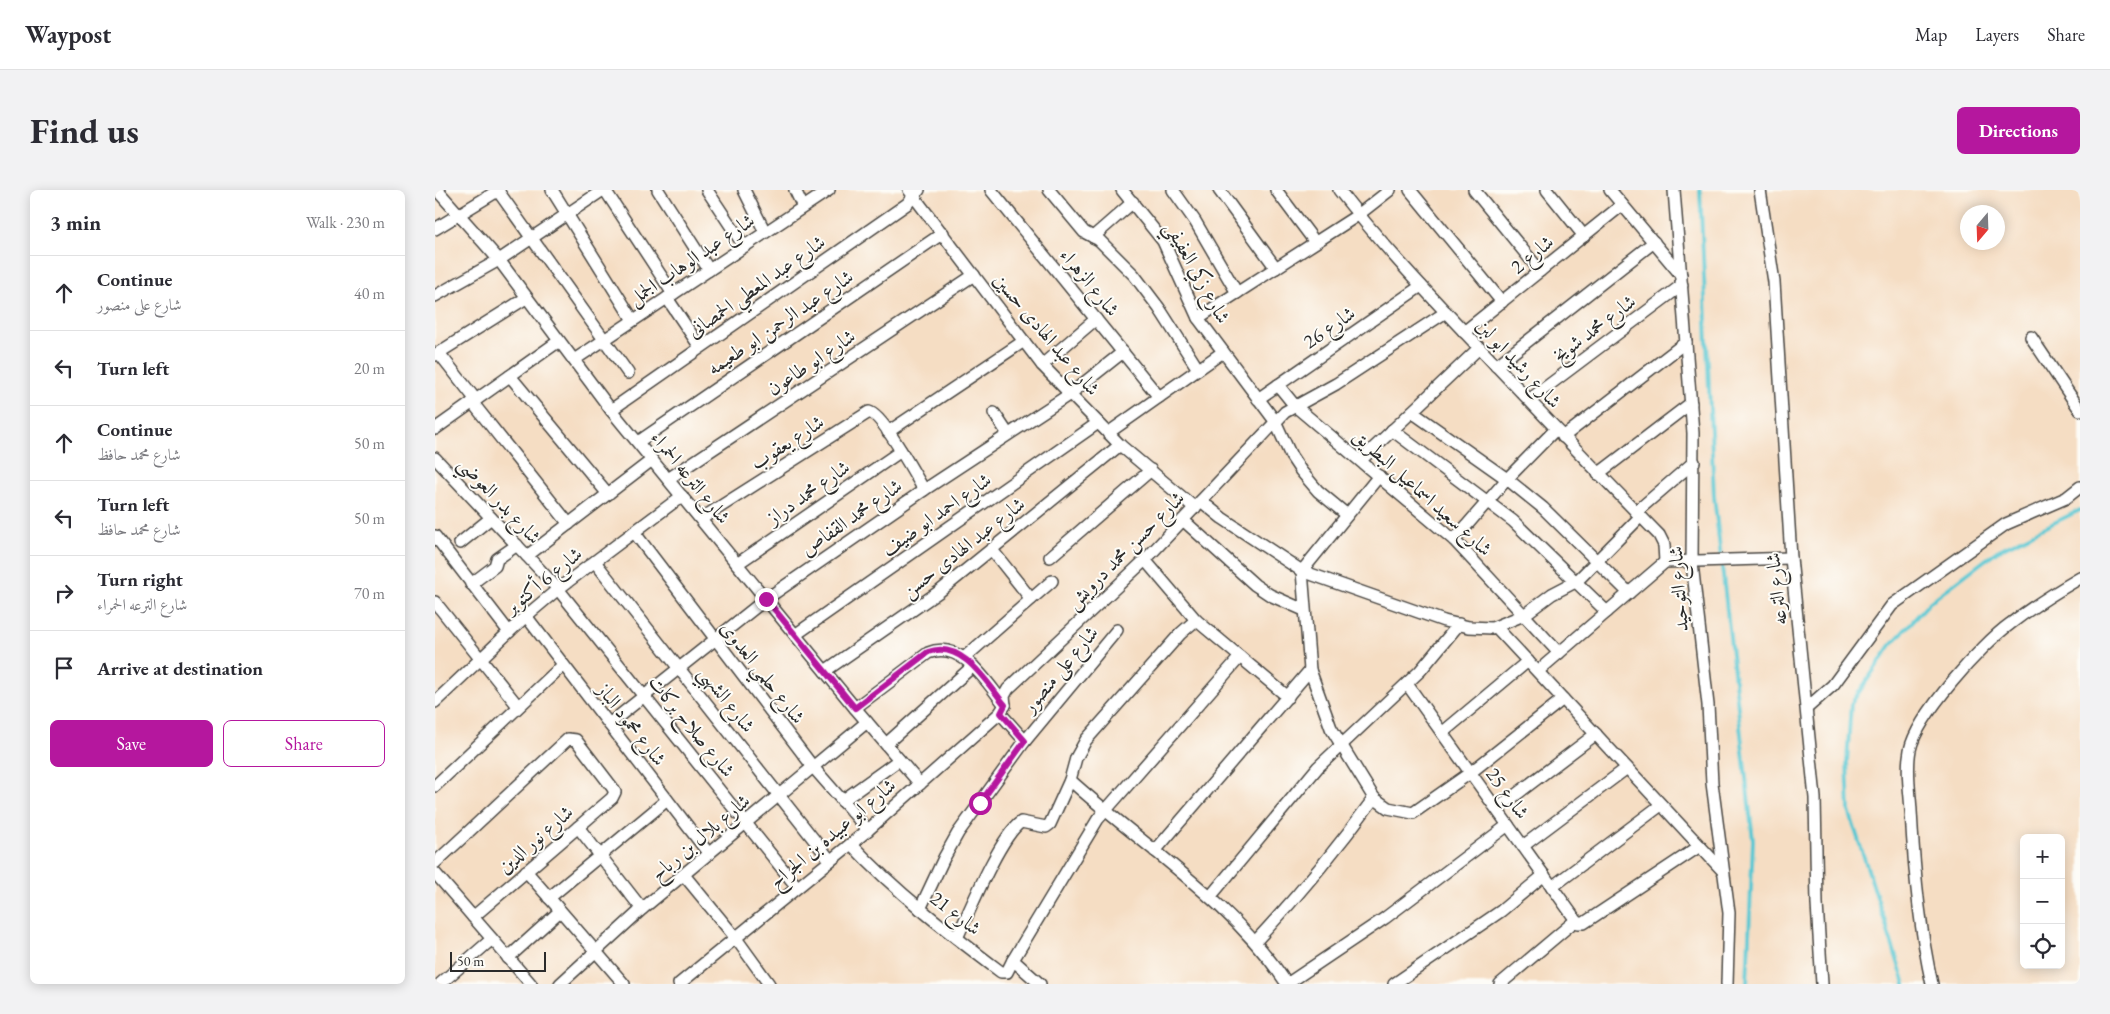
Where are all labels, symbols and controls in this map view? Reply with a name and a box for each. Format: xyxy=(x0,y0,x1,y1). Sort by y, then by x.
text: Waypost xyxy=(25,19,111,50)
text: Map xyxy=(1915,23,1947,46)
text: Layers xyxy=(1975,23,2019,46)
text: Share xyxy=(2047,23,2085,46)
button: Directions xyxy=(1957,107,2080,154)
text: Find us xyxy=(30,108,139,153)
north arrow xyxy=(1960,205,2005,250)
street label: شارع عبد الوهاب الجمل xyxy=(623,207,762,315)
text: 3 min xyxy=(50,209,101,236)
text: Walk · 230 m xyxy=(306,212,385,233)
street label: شارع زكي العفيفي xyxy=(1153,216,1237,331)
street label: شارع عبد المعطي الحمصانى xyxy=(682,229,834,348)
street label: شارع 2 xyxy=(1505,229,1562,283)
street label: شارع الزهراء xyxy=(1050,242,1126,325)
street label: شارع عبد الرحمن ابو طعيمه xyxy=(702,263,861,385)
text: Continue xyxy=(97,267,172,292)
street label: شارع عبد الهادى حسين xyxy=(984,267,1106,404)
icon: ahead xyxy=(50,279,78,307)
text: 40 m xyxy=(354,283,385,304)
street label: شارع محمد شويخ xyxy=(1547,288,1644,372)
text: شارع على منصور xyxy=(97,294,182,315)
street label: شارع 26 xyxy=(1298,300,1363,358)
street label: شارع رشيد ابو لبن xyxy=(1467,312,1567,417)
street label: شارع ابو طاعون xyxy=(762,323,863,405)
icon: left xyxy=(50,354,78,382)
text: Turn left xyxy=(97,356,169,381)
text: 20 m xyxy=(354,358,385,379)
street label: شارع يعقوب xyxy=(745,409,832,480)
text: Continue xyxy=(97,417,172,442)
street label: شارع سعيد اسماعيل البطريق xyxy=(1344,422,1498,565)
street label: شارع الترعه الحمراء xyxy=(641,425,737,532)
icon: ahead xyxy=(50,429,78,457)
text: 50 m xyxy=(354,433,385,454)
text: شارع محمد حافظ xyxy=(97,444,181,465)
street label: شارع بدر العوضي xyxy=(448,451,547,554)
street label: شارع محمد دراز xyxy=(760,454,858,535)
street label: شارع احمد ابو ضيف xyxy=(876,466,999,566)
street label: شارع محمد القفاص xyxy=(795,472,910,566)
street label: شارع حسن محمد درويش xyxy=(1060,485,1194,619)
street label: شارع عبد الهادى حسن xyxy=(896,491,1033,607)
text: Turn left xyxy=(97,492,169,517)
icon: left xyxy=(50,504,78,532)
text: 50 m xyxy=(354,508,385,529)
text: شارع محمد حافظ xyxy=(97,519,181,540)
street label: شارع 6 أكتوبر xyxy=(496,540,591,625)
street label: شارع التوحيد xyxy=(1662,545,1699,633)
street label: شارع الترعه xyxy=(1759,551,1798,627)
text: Turn right xyxy=(97,567,183,592)
icon: right xyxy=(50,579,78,607)
text: 70 m xyxy=(354,583,385,604)
route end xyxy=(755,588,778,611)
text: شارع الترعه الحمراء xyxy=(97,594,187,615)
street label: شارع حلمي العدوى xyxy=(710,615,811,732)
street label: شارع على منصور xyxy=(1015,620,1108,723)
icon: arrive xyxy=(50,654,78,682)
text: Arrive at destination xyxy=(97,656,263,681)
street label: شارع الشهبي xyxy=(688,660,761,741)
street label: شارع صلاح بركات xyxy=(639,670,741,786)
street label: شارع محمود الباز xyxy=(586,676,673,774)
button: Save xyxy=(50,720,213,767)
button: Share xyxy=(223,720,385,767)
street label: شارع 25 xyxy=(1476,762,1536,827)
street label: شارع ابو عبيده بن الجراح xyxy=(763,772,904,898)
street label: شارع بلال بن رباح xyxy=(645,788,759,890)
route start xyxy=(969,792,992,815)
street label: شارع نور الدين xyxy=(492,799,582,883)
map controls xyxy=(2020,834,2065,969)
button: + xyxy=(2020,834,2065,879)
button: − xyxy=(2020,879,2065,924)
street label: شارع 21 xyxy=(922,885,987,945)
button: locate xyxy=(2020,924,2065,969)
scale bar xyxy=(450,949,546,972)
text: 50 m xyxy=(457,952,484,970)

